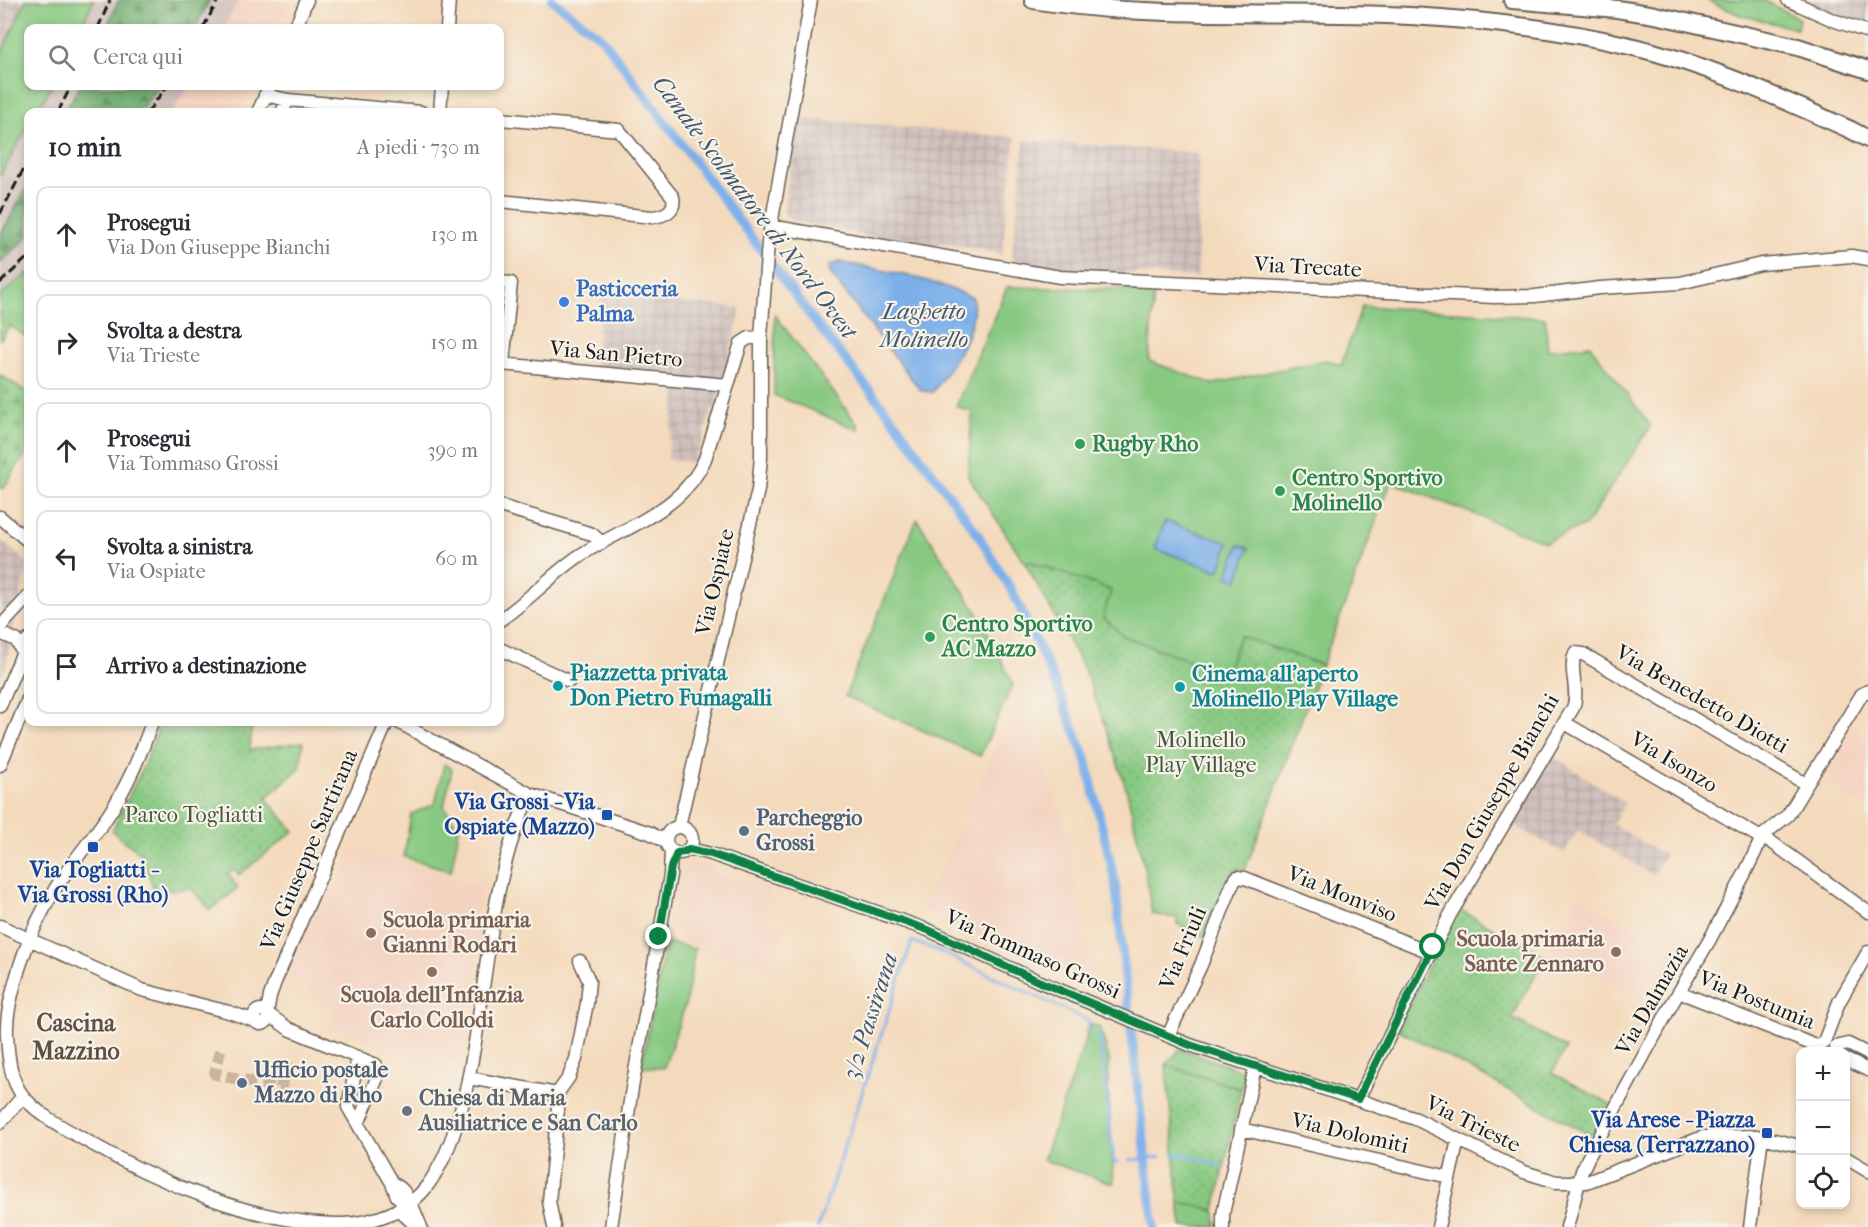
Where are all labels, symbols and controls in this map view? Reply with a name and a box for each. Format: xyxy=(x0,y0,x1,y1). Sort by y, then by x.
search box xyxy=(24,24,504,90)
icon: search xyxy=(45,41,78,74)
text: Cerca qui xyxy=(93,44,183,70)
water label: Canale Scolmatore di Nord Ovest xyxy=(647,70,864,345)
text: 10 min xyxy=(48,132,121,163)
text: A piedi · 730 m xyxy=(357,136,480,159)
text: Prosegui xyxy=(107,210,191,236)
icon: ahead xyxy=(50,218,83,251)
text: 130 m xyxy=(431,223,478,246)
text: Via Don Giuseppe Bianchi xyxy=(107,236,331,259)
street label: Via Trecate xyxy=(1253,251,1363,283)
place label: Pasticceria Palma xyxy=(576,276,679,327)
marker: Pasticceria Palma xyxy=(557,295,571,309)
water label: Laghetto Molinello xyxy=(878,297,968,353)
text: Svolta a destra xyxy=(107,318,241,344)
icon: right xyxy=(50,326,83,359)
text: 150 m xyxy=(430,331,478,354)
street label: Via San Pietro xyxy=(547,335,684,373)
text: Via Trieste xyxy=(107,344,200,367)
text: Prosegui xyxy=(107,426,191,452)
place label: Rugby Rho xyxy=(1092,431,1199,457)
icon: ahead xyxy=(50,434,83,467)
marker: Rugby Rho xyxy=(1073,437,1087,451)
text: 390 m xyxy=(427,439,478,462)
text: Via Tommaso Grossi xyxy=(107,452,279,475)
place label: Centro Sportivo Molinello xyxy=(1291,465,1443,516)
marker: Centro Sportivo Molinello xyxy=(1273,484,1287,498)
street label: Via Ospiate xyxy=(690,526,740,639)
text: Svolta a sinistra xyxy=(107,534,252,560)
icon: left xyxy=(50,542,83,575)
text: 60 m xyxy=(435,547,478,570)
text: Via Ospiate xyxy=(107,560,206,583)
place label: Centro Sportivo AC Mazzo xyxy=(940,611,1093,662)
marker: Centro Sportivo AC Mazzo xyxy=(923,630,937,644)
street label: Via Benedetto Diotti xyxy=(1610,638,1793,759)
icon: arrive xyxy=(50,650,83,683)
text: Arrivo a destinazione xyxy=(107,653,306,679)
place label: Piazzetta privata Don Pietro Fumagalli xyxy=(570,660,773,711)
place label: Cinema all'aperto Molinello Play Village xyxy=(1191,661,1398,712)
marker: Piazzetta privata Don Pietro Fumagalli xyxy=(551,679,565,693)
marker: Cinema all'aperto Molinello Play Village xyxy=(1173,680,1187,694)
street label: Via Don Giuseppe Bianchi xyxy=(1419,689,1565,916)
street label: Via Isonzo xyxy=(1625,725,1722,798)
park label: Molinello Play Village xyxy=(1145,727,1257,778)
street label: Via Giuseppe Sartirana xyxy=(254,745,364,956)
place label: Via Grossi - Via Ospiate (Mazzo) xyxy=(444,789,596,840)
park label: Parco Togliatti xyxy=(125,802,264,828)
place label: Parcheggio Grossi xyxy=(756,805,862,856)
marker: Via Grossi - Via Ospiate (Mazzo) xyxy=(600,808,614,822)
marker: Parcheggio Grossi xyxy=(737,824,751,838)
marker: Via Togliatti - Via Grossi (Rho) xyxy=(86,840,100,854)
place label: Via Togliatti - Via Grossi (Rho) xyxy=(17,857,168,908)
street label: Via Monviso xyxy=(1283,860,1401,928)
street label: Via Friuli xyxy=(1153,902,1212,995)
street label: Via Tommaso Grossi xyxy=(940,903,1125,1005)
place label: Scuola primaria Gianni Rodari xyxy=(383,907,531,958)
route end xyxy=(645,923,671,949)
marker: Scuola primaria Gianni Rodari xyxy=(364,926,378,940)
place label: Scuola primaria Sante Zennaro xyxy=(1456,926,1605,977)
route start xyxy=(1419,933,1445,959)
street label: Via Dalmazia xyxy=(1609,939,1695,1061)
marker: Scuola primaria Sante Zennaro xyxy=(1609,945,1623,959)
water label: 3/2 Passirana xyxy=(836,949,904,1083)
marker: Scuola dell'Infanzia Carlo Collodi xyxy=(425,965,439,979)
street label: Via Postumia xyxy=(1694,965,1820,1035)
place label: Scuola dell'Infanzia Carlo Collodi xyxy=(341,982,524,1033)
district label: Cascina Mazzino xyxy=(32,1009,120,1065)
map controls xyxy=(1796,1047,1850,1209)
button: + xyxy=(1796,1047,1850,1101)
place label: Ufficio postale Mazzo di Rho xyxy=(253,1057,388,1108)
marker: Ufficio postale Mazzo di Rho xyxy=(235,1076,249,1090)
place label: Chiesa di Maria Ausiliatrice e San Carlo xyxy=(417,1085,638,1136)
street label: Via Trieste xyxy=(1420,1089,1525,1158)
button: − xyxy=(1796,1101,1850,1155)
marker: Chiesa di Maria Ausiliatrice e San Carlo xyxy=(400,1104,414,1118)
street label: Via Dolomiti xyxy=(1288,1107,1412,1159)
place label: Via Arese - Piazza Chiesa (Terrazzano) xyxy=(1569,1107,1756,1158)
marker: Via Arese - Piazza Chiesa (Terrazzano) xyxy=(1760,1126,1774,1140)
button: locate xyxy=(1796,1155,1850,1209)

